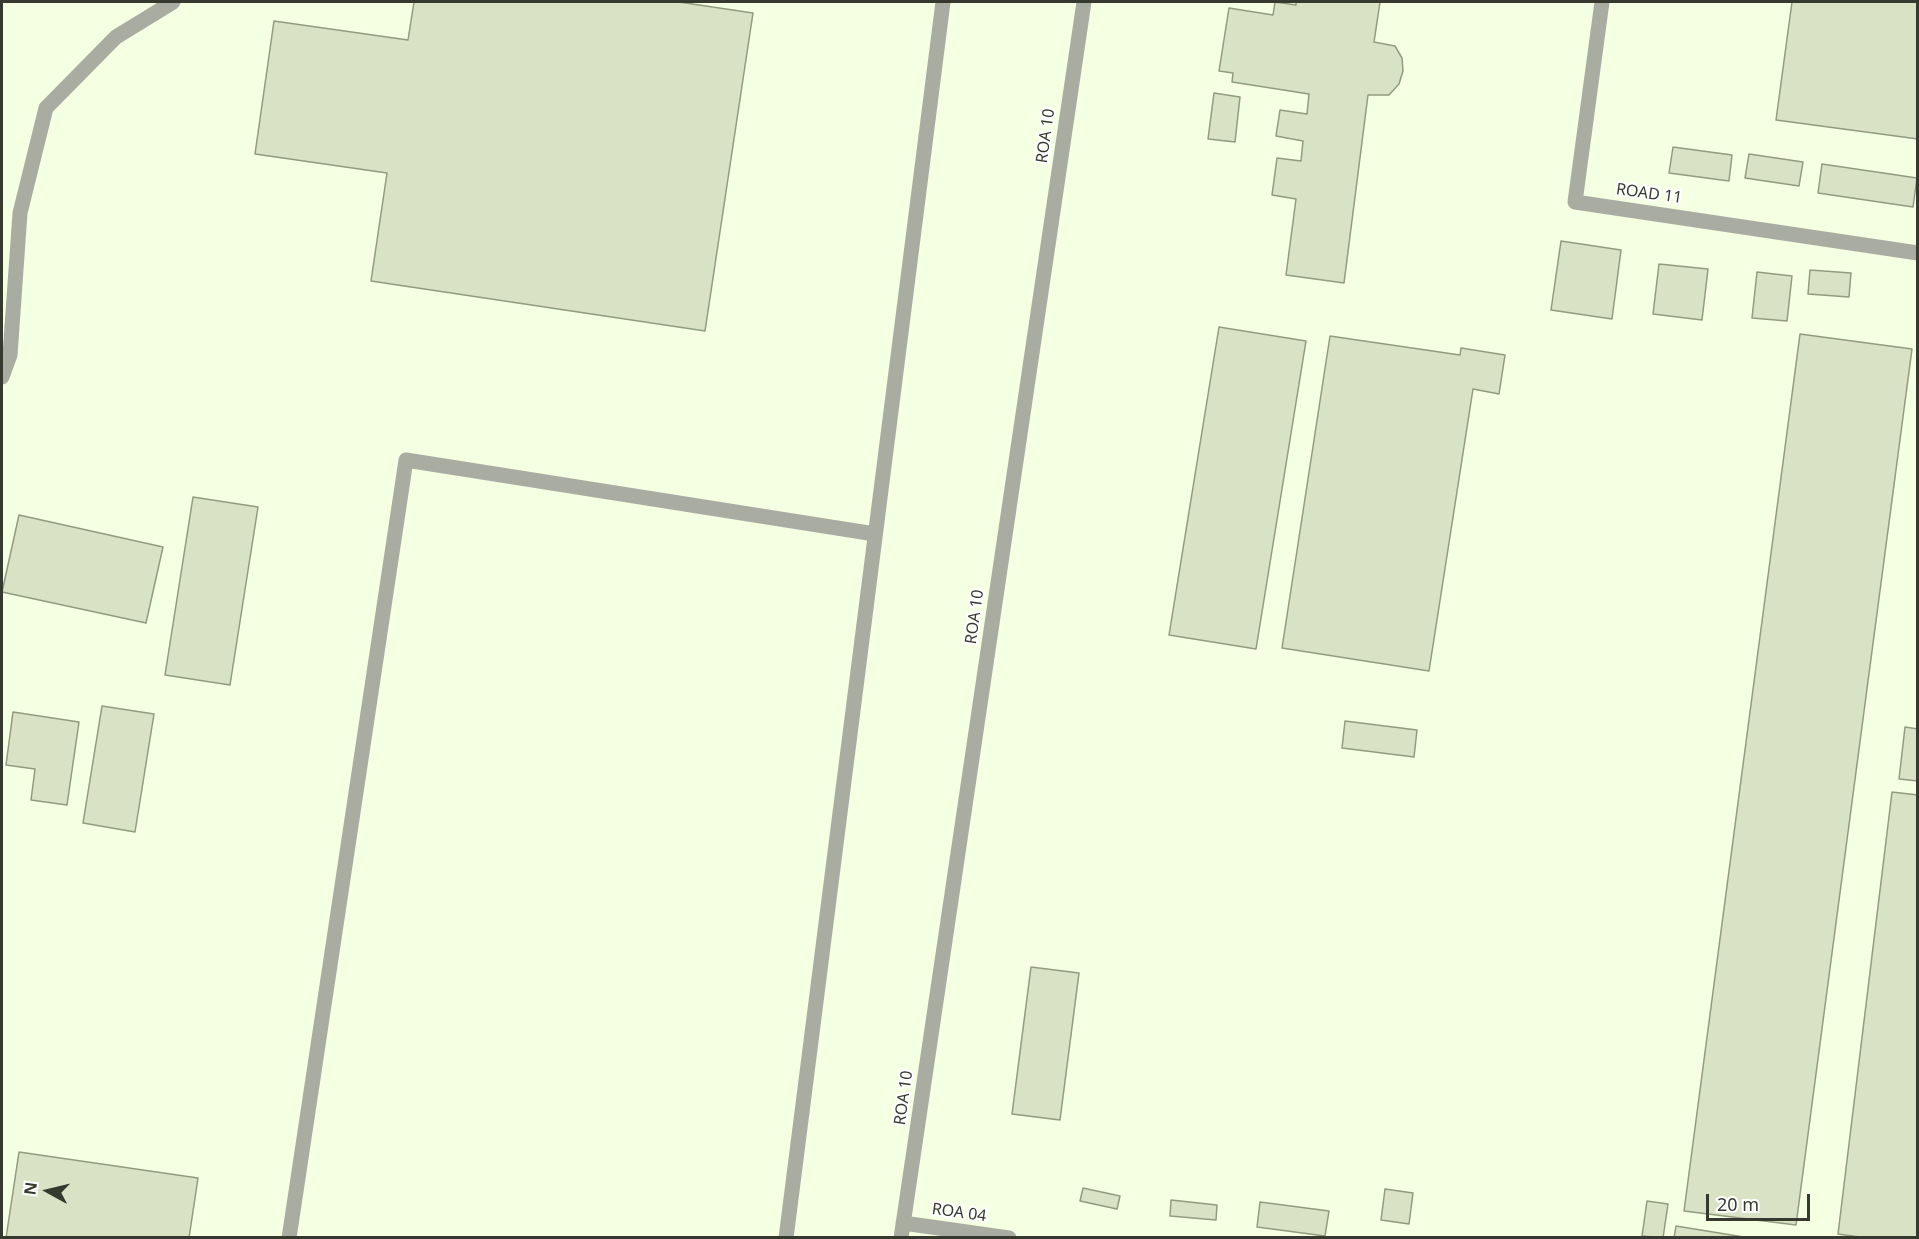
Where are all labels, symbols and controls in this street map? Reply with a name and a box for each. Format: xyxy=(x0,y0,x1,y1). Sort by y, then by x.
street label: ROA 10 xyxy=(1033,108,1059,164)
street label: ROAD 11 xyxy=(1615,180,1683,208)
street label: ROA 10 xyxy=(962,589,988,645)
street label: ROA 10 xyxy=(891,1070,917,1126)
north arrow xyxy=(18,1161,78,1221)
text: N xyxy=(18,1181,42,1196)
scale bar xyxy=(1709,1182,1812,1220)
text: 20 m xyxy=(1717,1192,1759,1216)
street label: ROA 04 xyxy=(931,1200,987,1226)

